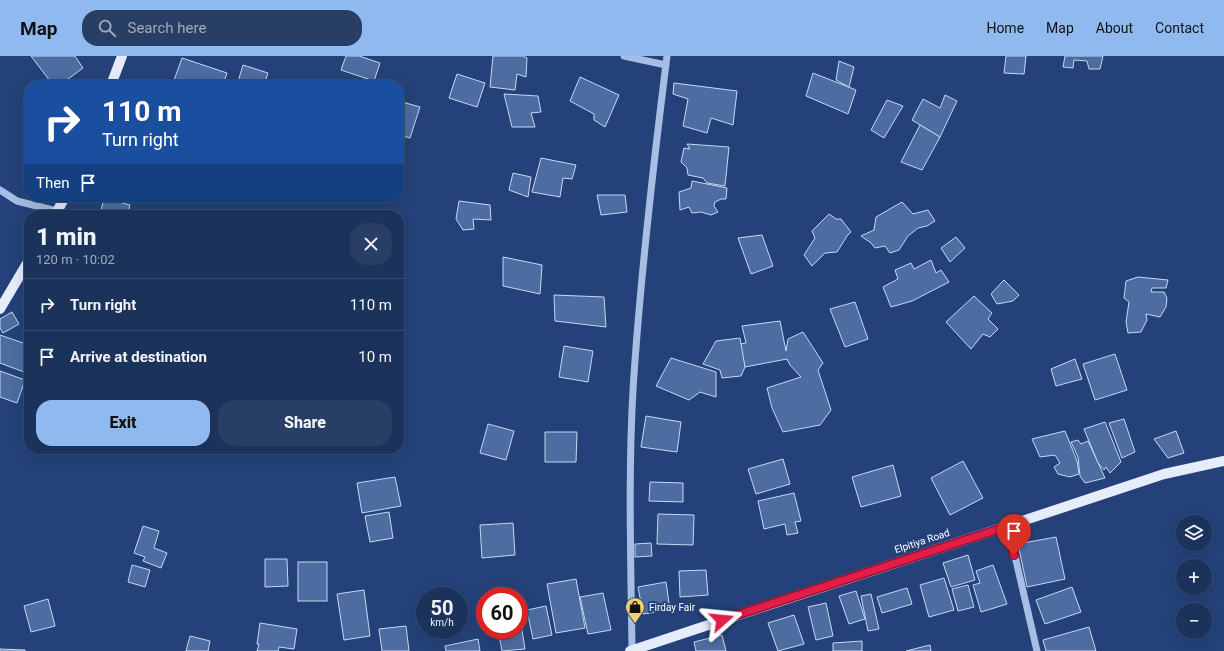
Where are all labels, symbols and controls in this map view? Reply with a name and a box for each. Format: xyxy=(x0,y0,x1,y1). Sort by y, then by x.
search box xyxy=(82,10,362,46)
text: Map xyxy=(20,17,58,40)
icon: search xyxy=(96,17,118,39)
text: Search here xyxy=(128,19,206,37)
text: Home xyxy=(986,20,1024,36)
text: Map xyxy=(1046,20,1074,36)
text: About xyxy=(1096,20,1133,36)
text: Contact xyxy=(1155,20,1204,36)
text: 110 m xyxy=(102,95,181,128)
icon: right xyxy=(36,96,88,148)
text: Turn right xyxy=(102,129,179,150)
icon: arrive xyxy=(77,172,99,194)
text: Then xyxy=(36,174,69,192)
text: 1 min xyxy=(36,223,97,251)
button: close xyxy=(350,223,392,265)
text: 120 m · 10:02 xyxy=(36,252,115,267)
icon: right xyxy=(36,294,58,316)
text: Turn right xyxy=(70,296,136,314)
text: 110 m xyxy=(350,296,392,314)
icon: arrive xyxy=(36,346,58,368)
text: Arrive at destination xyxy=(70,348,207,366)
text: 10 m xyxy=(358,348,392,366)
button: Exit xyxy=(36,400,210,446)
button: Share xyxy=(218,400,392,446)
pin xyxy=(997,514,1031,555)
map controls xyxy=(1176,515,1212,639)
button: layers xyxy=(1176,515,1212,551)
icon: arrive xyxy=(1003,520,1025,542)
street label: Elpitiya Road xyxy=(893,527,951,555)
button: + xyxy=(1176,559,1212,595)
speed limit sign: 60 xyxy=(476,587,528,639)
text: 50 xyxy=(431,596,453,620)
shop icon: Firday Fair xyxy=(624,596,646,624)
position arrow xyxy=(701,599,743,641)
place label: Firday Fair xyxy=(649,602,696,613)
button: − xyxy=(1176,603,1212,639)
text: km/h xyxy=(430,617,454,628)

